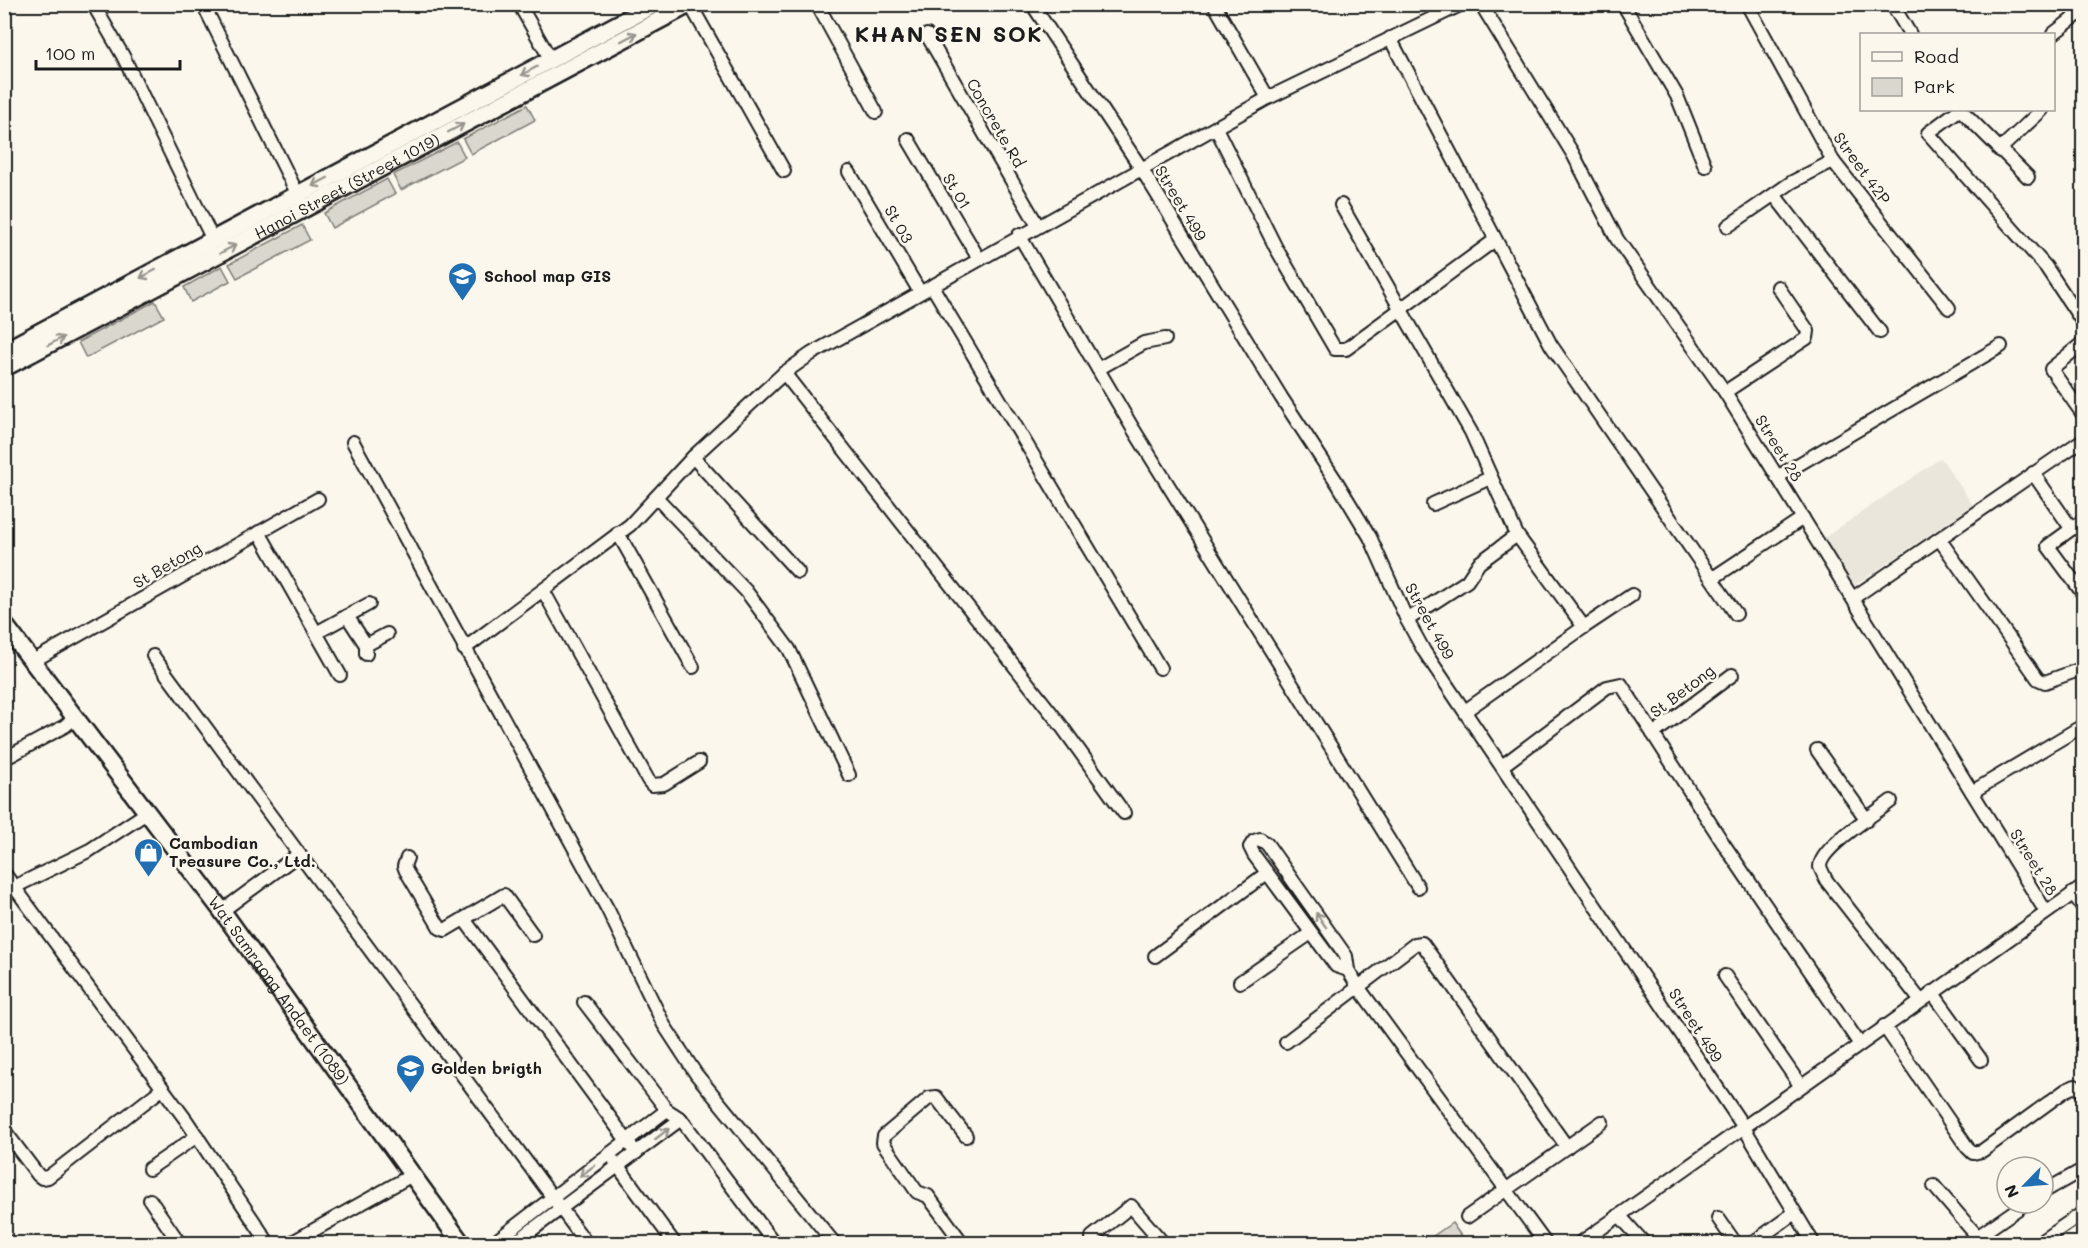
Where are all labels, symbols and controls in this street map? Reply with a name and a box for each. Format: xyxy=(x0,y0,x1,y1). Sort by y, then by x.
district label: KHAN SEN SOK xyxy=(855,19,1043,48)
one-way arrow xyxy=(619,31,637,42)
scale bar xyxy=(36,33,180,71)
legend xyxy=(1860,33,2055,111)
text: 100 m xyxy=(45,41,95,65)
text: Road xyxy=(1914,44,1959,68)
one-way arrow xyxy=(521,65,538,77)
street label: Concrete Rd xyxy=(962,74,1030,171)
text: Park xyxy=(1914,74,1955,98)
one-way arrow xyxy=(447,122,465,133)
street label: Street 42P xyxy=(1829,127,1896,208)
street label: Hanoi Street (Street 1019) xyxy=(250,128,443,243)
street label: Street 499 xyxy=(1151,161,1212,244)
street label: St 01 xyxy=(939,169,976,213)
one-way arrow xyxy=(311,177,329,189)
street label: St 03 xyxy=(880,201,919,247)
one-way arrow xyxy=(219,243,237,254)
school or university icon: School map GIS xyxy=(447,260,479,302)
place label: School map GIS xyxy=(484,265,611,286)
one-way arrow xyxy=(139,269,157,281)
one-way arrow xyxy=(47,335,64,347)
street label: Street 28 xyxy=(1751,411,1808,485)
street label: St Betong xyxy=(129,537,205,593)
street label: Street 499 xyxy=(1401,579,1460,663)
street label: St Betong xyxy=(1645,659,1718,722)
street label: Street 28 xyxy=(2006,825,2063,899)
place label: Cambodian Treasure Co., Ltd. xyxy=(169,832,316,871)
shop icon: Cambodian Treasure Co., Ltd. xyxy=(132,836,164,878)
street label: Wat Samraong Andaet (1089) xyxy=(204,891,355,1089)
one-way arrow xyxy=(1315,912,1327,929)
street label: Street 499 xyxy=(1665,984,1728,1066)
school or university icon: Golden brigth xyxy=(394,1052,426,1094)
place label: Golden brigth xyxy=(431,1057,542,1078)
one-way arrow xyxy=(653,1127,669,1140)
north arrow xyxy=(1995,1155,2055,1215)
one-way arrow xyxy=(580,1164,596,1177)
text: N xyxy=(1999,1182,2023,1201)

